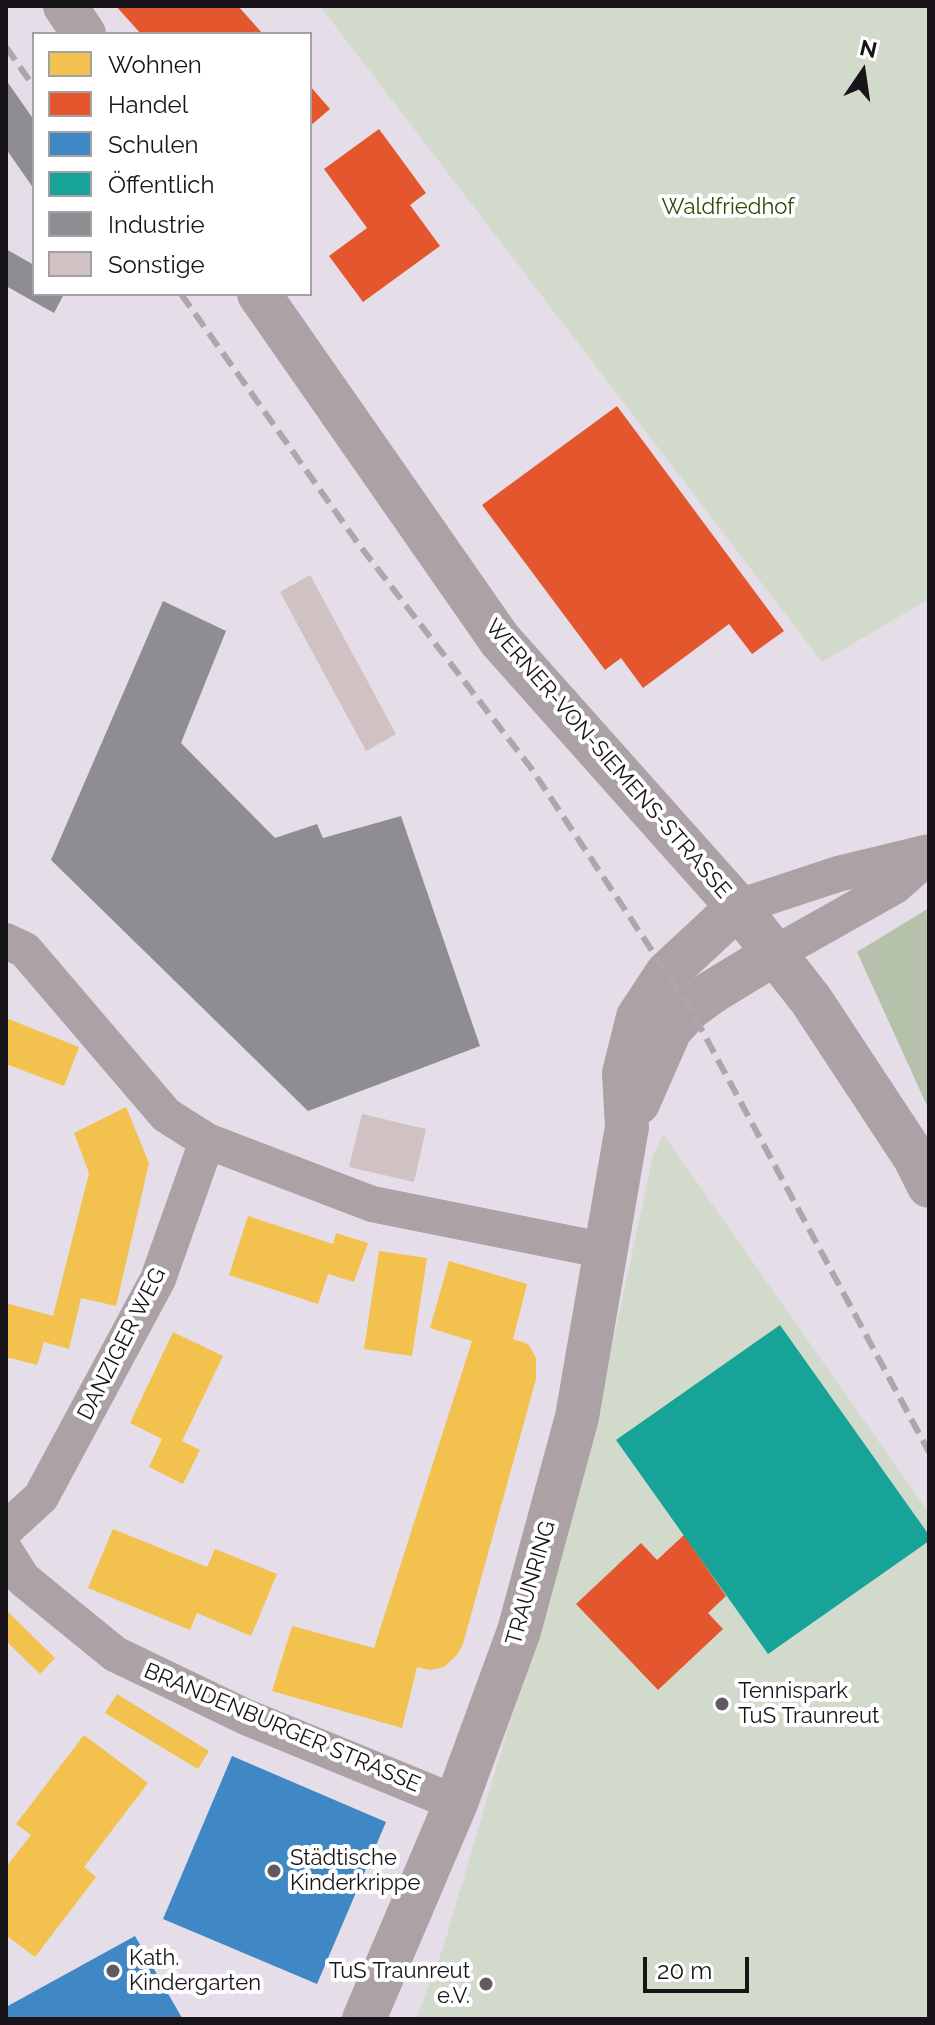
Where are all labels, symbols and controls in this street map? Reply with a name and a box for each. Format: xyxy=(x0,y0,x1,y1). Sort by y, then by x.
legend xyxy=(32,32,312,296)
north arrow xyxy=(823,32,903,112)
text: N xyxy=(857,34,879,63)
text: Wohnen xyxy=(108,50,202,79)
text: Handel xyxy=(108,90,188,119)
text: Schulen xyxy=(108,130,199,159)
text: Öffentlich xyxy=(108,170,215,199)
park label: Waldfriedhof xyxy=(662,194,794,220)
text: Industrie xyxy=(108,210,205,239)
text: Sonstige xyxy=(108,250,205,279)
street label: WERNER-VON-SIEMENS-STRASSE xyxy=(479,614,737,904)
street label: DANZIGER WEG xyxy=(72,1263,172,1425)
street label: TRAUNRING xyxy=(501,1518,561,1648)
street label: BRANDENBURGER STRASSE xyxy=(140,1658,424,1798)
place label: Tennispark TuS Traunreut xyxy=(738,1678,879,1730)
marker: Tennispark TuS Traunreut xyxy=(713,1695,731,1713)
place label: Städtische Kinderkrippe xyxy=(290,1845,420,1896)
marker: Städtische Kinderkrippe xyxy=(265,1862,283,1880)
scale bar xyxy=(647,1941,753,1991)
place label: Kath. Kindergarten xyxy=(129,1945,261,1996)
text: 20 m xyxy=(657,1956,712,1985)
place label: TuS Traunreut e.V. xyxy=(329,1958,470,2010)
marker: Kath. Kindergarten xyxy=(104,1962,122,1980)
marker: TuS Traunreut e.V. xyxy=(477,1975,495,1993)

